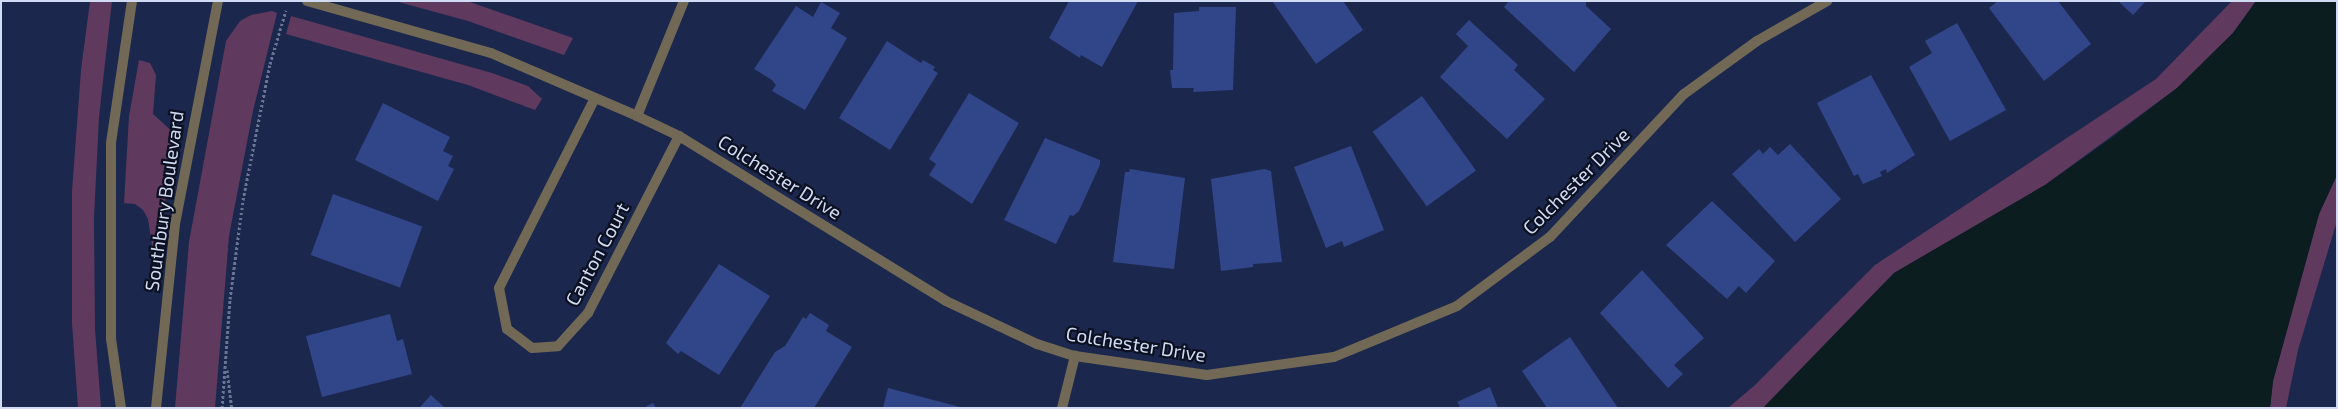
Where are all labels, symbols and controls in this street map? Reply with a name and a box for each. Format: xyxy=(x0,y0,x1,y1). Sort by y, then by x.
street label: Southbury Boulevard xyxy=(140,109,188,293)
street label: Colchester Drive xyxy=(1518,123,1634,239)
street label: Colchester Drive xyxy=(714,130,846,224)
street label: Canton Court xyxy=(560,199,634,309)
street label: Colchester Drive xyxy=(1064,322,1208,366)

